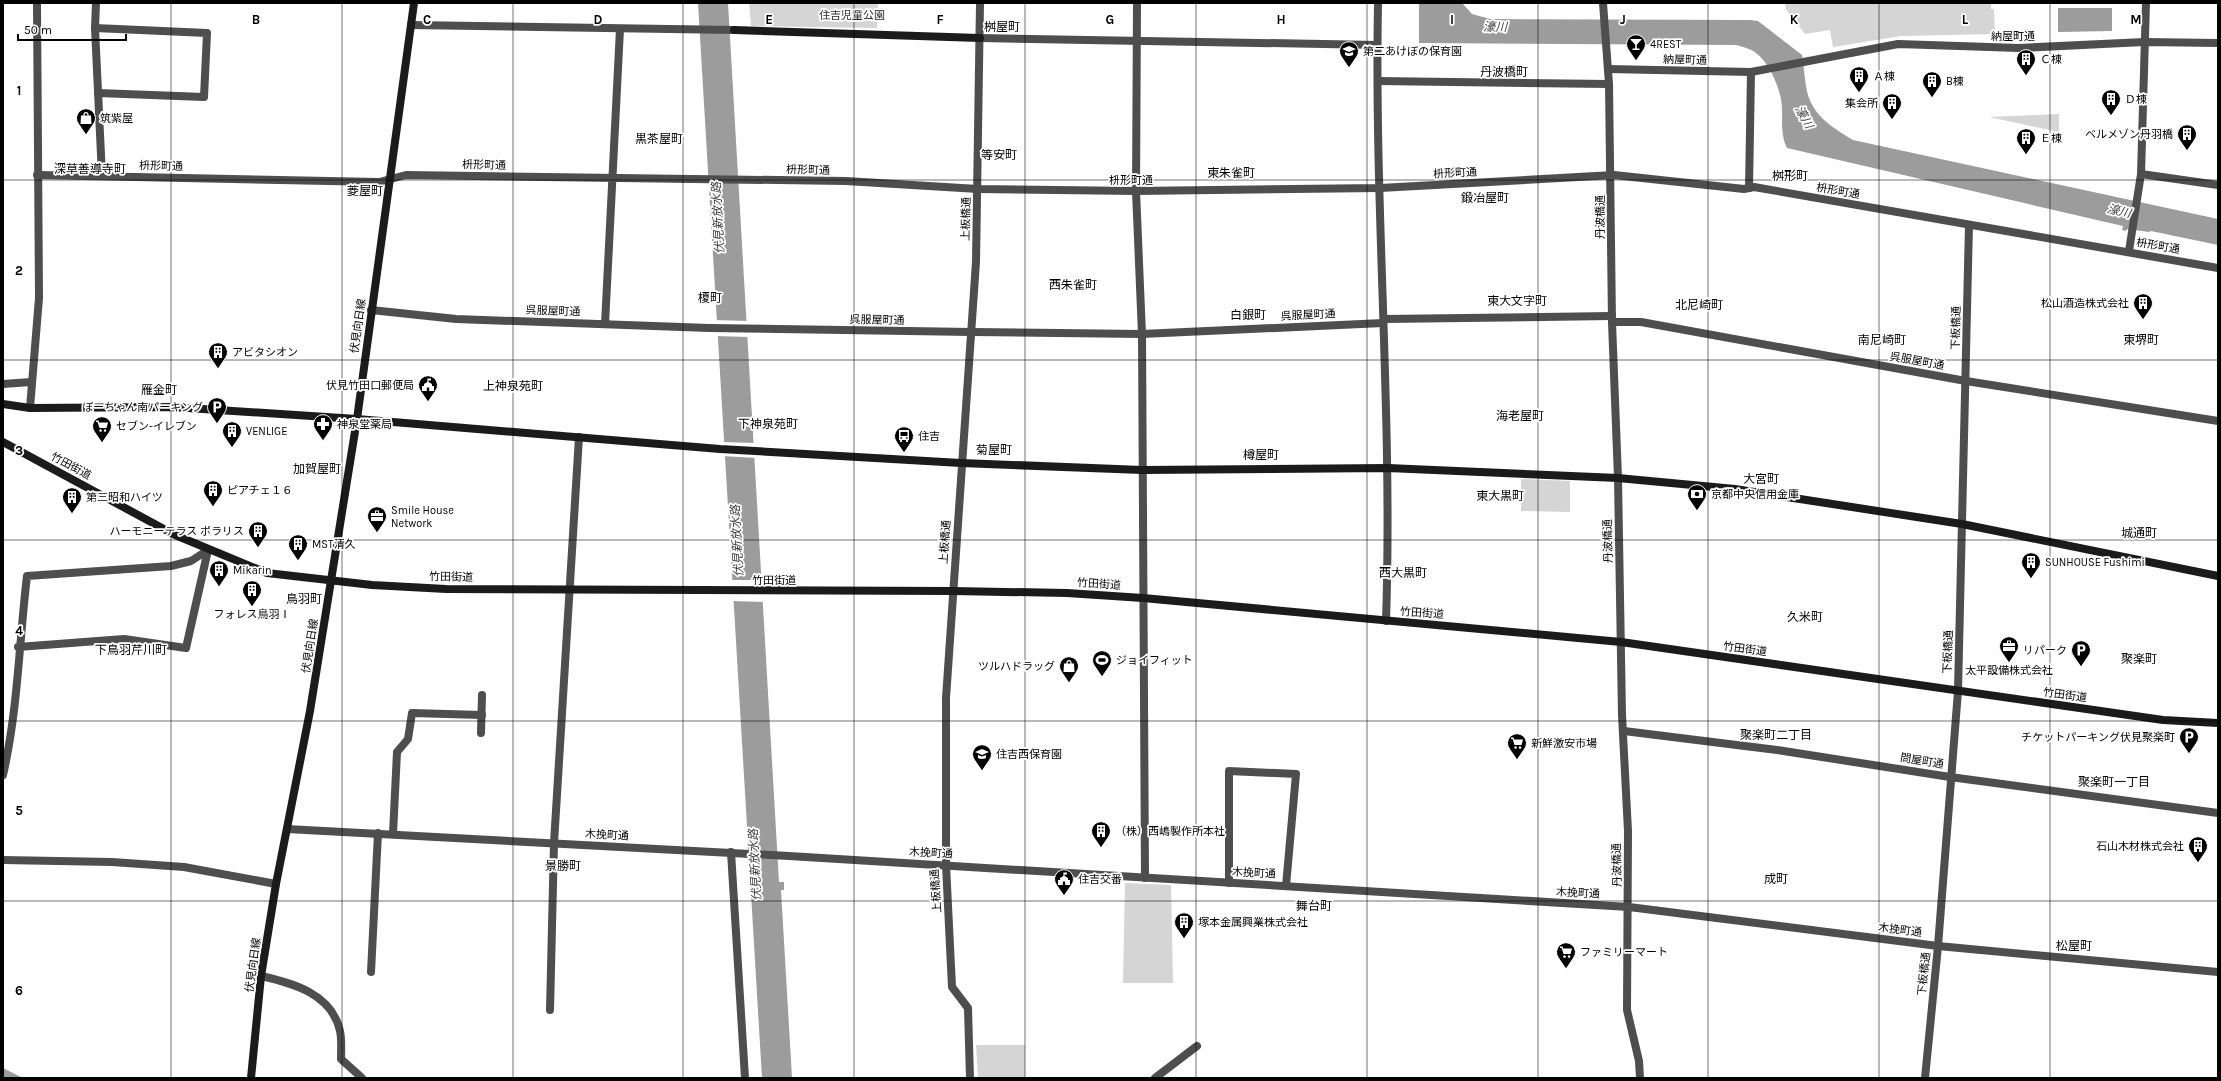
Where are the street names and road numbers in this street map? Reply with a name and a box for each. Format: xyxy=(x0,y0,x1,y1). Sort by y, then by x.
street label: 納屋町通 xyxy=(1991,30,2035,43)
street label: 納屋町通 xyxy=(1663,53,1707,67)
street label: 枡形町通 xyxy=(462,158,506,172)
street label: 枡形町通 xyxy=(139,159,183,173)
street label: 枡形町通 xyxy=(786,163,830,177)
street label: 枡形町通 xyxy=(1433,165,1477,181)
street label: 枡形町通 xyxy=(1109,174,1153,187)
street label: 枡形町通 xyxy=(1815,181,1861,201)
street label: 丹波橋通 xyxy=(1594,195,1607,239)
street label: 上板橋通 xyxy=(959,197,973,241)
street label: 枡形町通 xyxy=(2135,236,2181,256)
street label: 伏見向日線 xyxy=(348,298,368,354)
street label: 呉服屋町通 xyxy=(525,304,581,318)
street label: 下板橋通 xyxy=(1949,306,1963,350)
street label: 呉服屋町通 xyxy=(1280,307,1336,323)
street label: 呉服屋町通 xyxy=(849,313,905,327)
street label: 呉服屋町通 xyxy=(1889,350,1945,372)
street label: 竹田街道 xyxy=(49,450,93,482)
street label: 丹波橋通 xyxy=(1601,519,1615,563)
street label: 上板橋通 xyxy=(937,520,953,564)
street label: 竹田街道 xyxy=(429,570,473,584)
street label: 竹田街道 xyxy=(752,574,796,587)
street label: 竹田街道 xyxy=(1077,576,1121,592)
street label: 竹田街道 xyxy=(1400,605,1444,621)
street label: 伏見向日線 xyxy=(299,618,321,674)
street label: 下板橋通 xyxy=(1941,630,1955,674)
street label: 竹田街道 xyxy=(1722,640,1768,658)
street label: 竹田街道 xyxy=(2042,686,2088,704)
street label: 問屋町通 xyxy=(1899,751,1945,771)
street label: 木挽町通 xyxy=(585,827,629,843)
street label: 丹波橋通 xyxy=(1610,843,1624,887)
street label: 木挽町通 xyxy=(909,845,953,861)
street label: 木挽町通 xyxy=(1232,865,1276,881)
street label: 上板橋通 xyxy=(928,869,944,913)
street label: 木挽町通 xyxy=(1556,885,1600,901)
street label: 木挽町通 xyxy=(1877,921,1923,939)
street label: 伏見向日線 xyxy=(243,937,263,993)
street label: 下板橋通 xyxy=(1915,951,1933,997)

